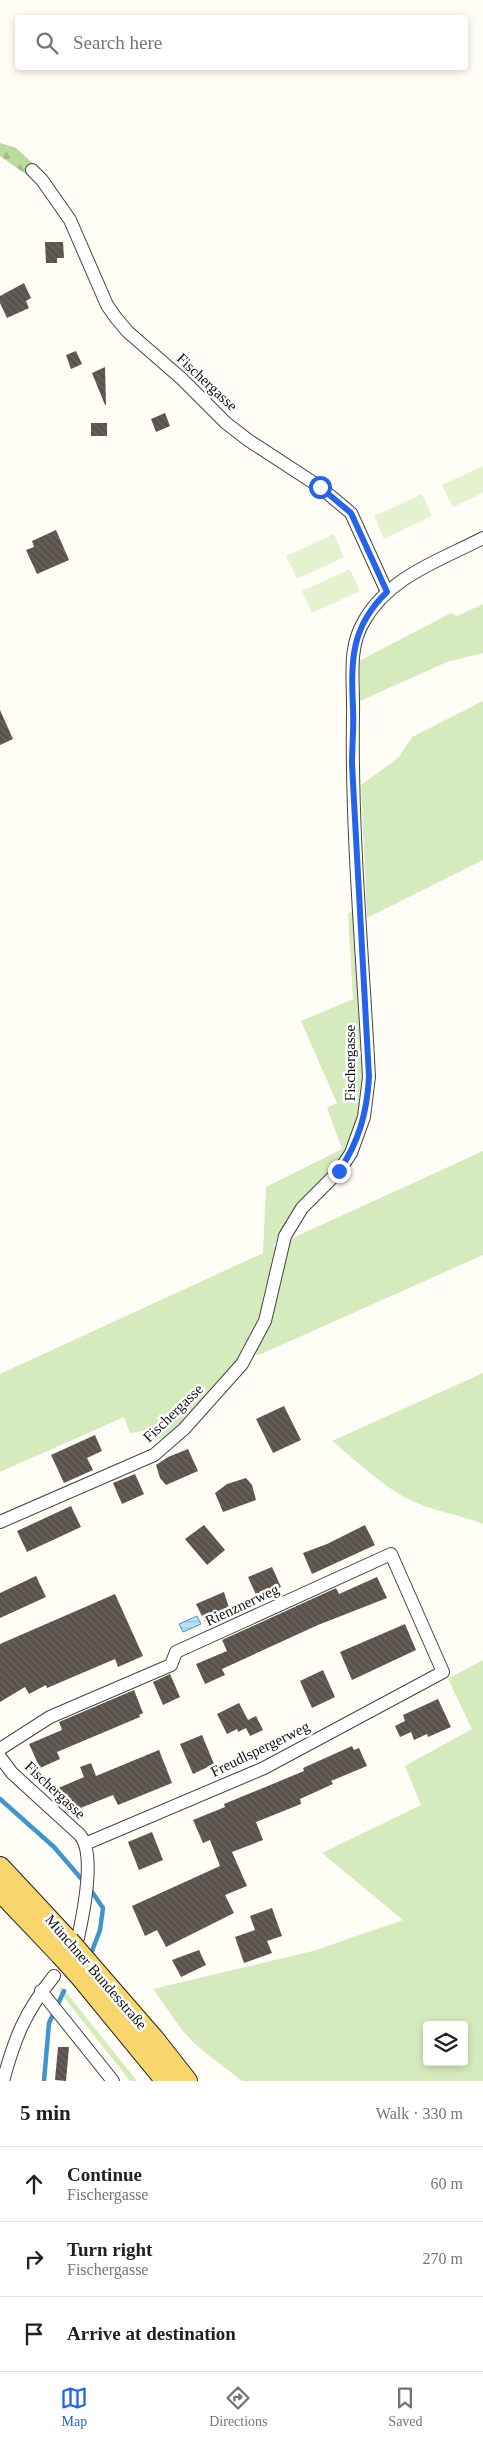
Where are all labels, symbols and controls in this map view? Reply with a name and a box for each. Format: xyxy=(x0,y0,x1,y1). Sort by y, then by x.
search box xyxy=(15,15,468,70)
icon: search xyxy=(33,29,61,57)
text: Search here xyxy=(73,32,162,53)
street label: Fischergasse xyxy=(174,350,241,414)
route start xyxy=(309,476,332,499)
street label: Fischergasse xyxy=(342,1024,358,1101)
route end xyxy=(328,1160,351,1183)
street label: Fischergasse xyxy=(140,1380,206,1445)
street label: Rienznerweg xyxy=(203,1581,282,1629)
street label: Freudlspergerweg xyxy=(208,1718,312,1780)
street label: Fischergasse xyxy=(22,1758,89,1822)
street label: Münchner Bundesstraße xyxy=(42,1912,150,2033)
map controls xyxy=(423,2021,468,2066)
button: layers xyxy=(423,2021,468,2066)
text: 5 min xyxy=(20,2101,71,2125)
text: Walk · 330 m xyxy=(376,2105,463,2122)
text: Continue xyxy=(67,2164,142,2185)
icon: ahead xyxy=(20,2170,48,2198)
text: 60 m xyxy=(431,2175,463,2192)
text: Fischergasse xyxy=(67,2186,148,2203)
text: Turn right xyxy=(67,2239,152,2260)
icon: right xyxy=(20,2245,48,2273)
text: 270 m xyxy=(423,2250,463,2267)
text: Fischergasse xyxy=(67,2261,148,2278)
icon: arrive xyxy=(20,2320,48,2348)
text: Arrive at destination xyxy=(67,2323,236,2344)
tab: Map xyxy=(60,2384,88,2430)
tab: Directions xyxy=(209,2384,268,2430)
tab: Saved xyxy=(388,2384,423,2430)

